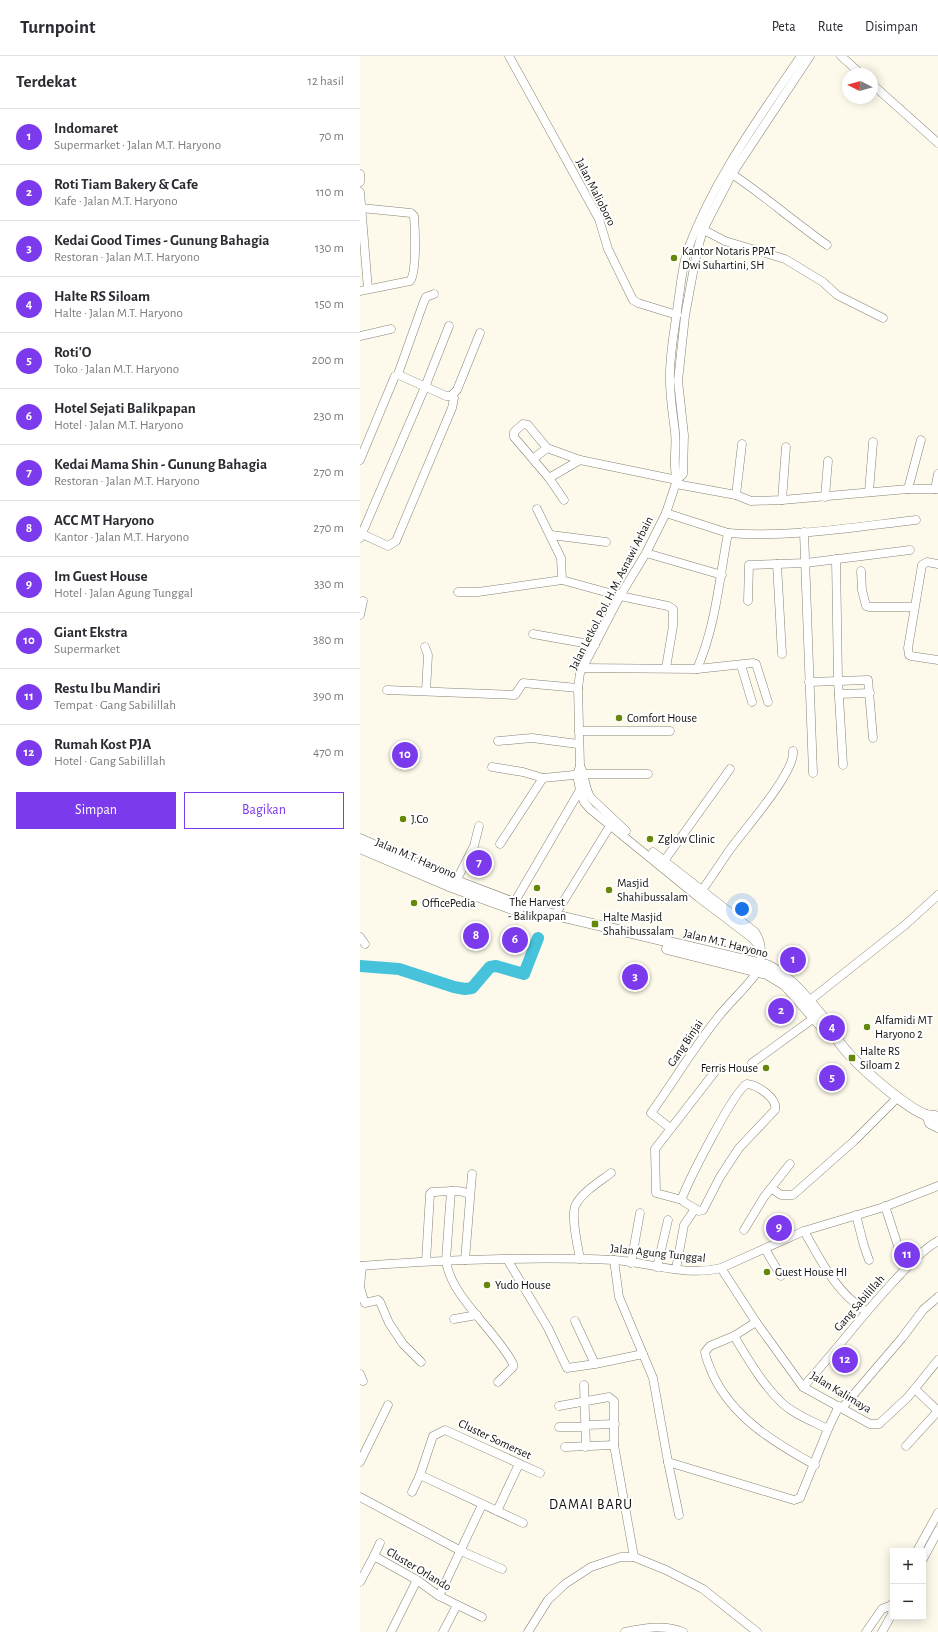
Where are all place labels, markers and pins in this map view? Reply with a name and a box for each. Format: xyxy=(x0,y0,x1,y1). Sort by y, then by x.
place label: Kantor Notaris PPAT Dwi Suhartini, SH xyxy=(682,245,776,271)
marker: Kantor Notaris PPAT Dwi Suhartini, SH xyxy=(669,253,679,263)
place label: Comfort House xyxy=(627,712,697,724)
marker: Comfort House xyxy=(614,713,624,723)
pin: 10 xyxy=(392,740,418,770)
place label: J.Co xyxy=(411,813,429,825)
marker: J.Co xyxy=(398,814,408,824)
place label: Zglow Clinic xyxy=(658,833,715,845)
marker: Zglow Clinic xyxy=(645,834,655,844)
pin: 7 xyxy=(466,848,492,878)
place label: Masjid Shahibussalam xyxy=(617,877,688,903)
marker: The Harvest - Balikpapan xyxy=(532,883,542,893)
marker: Masjid Shahibussalam xyxy=(604,885,614,895)
place label: The Harvest - Balikpapan xyxy=(508,896,566,922)
place label: OfficePedia xyxy=(422,897,476,909)
marker: OfficePedia xyxy=(409,898,419,908)
place label: Halte Masjid Shahibussalam xyxy=(603,911,674,937)
marker: Halte Masjid Shahibussalam xyxy=(590,919,600,929)
pin: 8 xyxy=(463,921,489,951)
pin: 6 xyxy=(502,925,528,955)
pin: 1 xyxy=(780,945,806,975)
pin: 3 xyxy=(622,962,648,992)
pin: 2 xyxy=(768,996,794,1026)
pin: 4 xyxy=(819,1013,845,1043)
place label: Alfamidi MT Haryono 2 xyxy=(875,1014,933,1041)
marker: Alfamidi MT Haryono 2 xyxy=(862,1022,872,1032)
place label: Halte RS Siloam 2 xyxy=(860,1045,900,1071)
marker: Halte RS Siloam 2 xyxy=(847,1053,857,1063)
place label: Ferris House xyxy=(701,1062,758,1074)
marker: Ferris House xyxy=(761,1063,771,1073)
pin: 5 xyxy=(819,1063,845,1093)
pin: 9 xyxy=(766,1213,792,1243)
pin: 11 xyxy=(894,1240,920,1270)
place label: Guest House HI xyxy=(775,1266,847,1278)
marker: Guest House HI xyxy=(762,1267,772,1277)
place label: Yudo House xyxy=(495,1279,551,1291)
marker: Yudo House xyxy=(482,1280,492,1290)
pin: 12 xyxy=(832,1345,858,1375)

